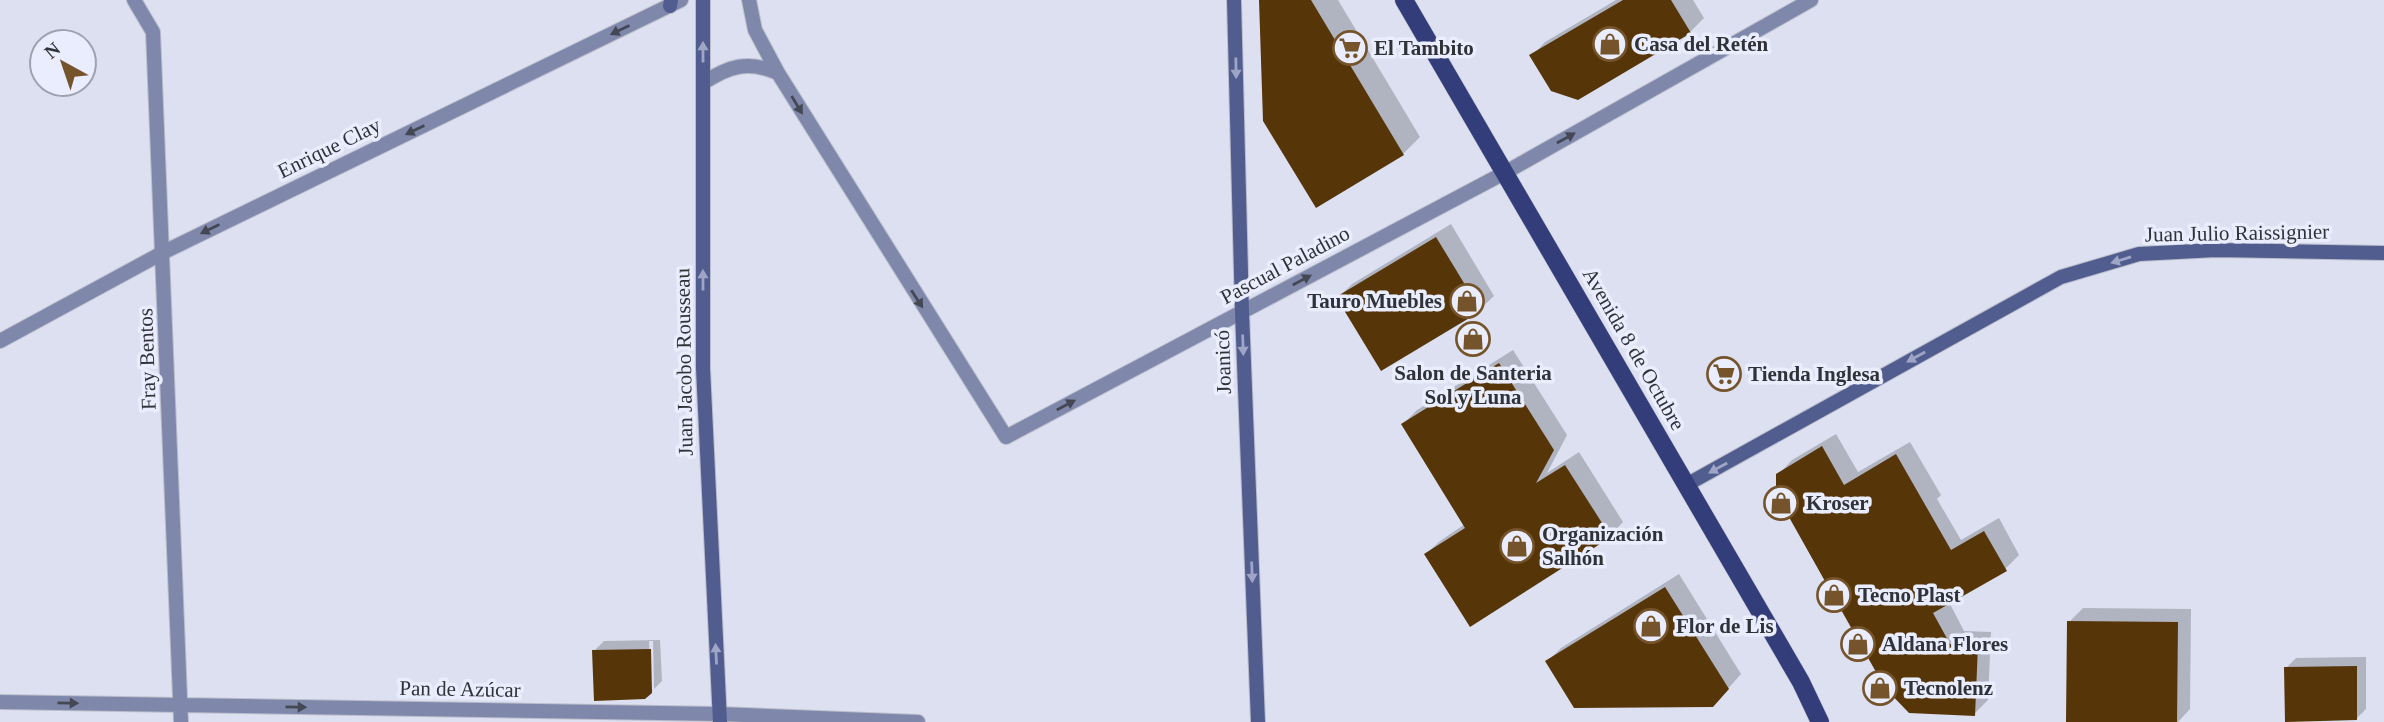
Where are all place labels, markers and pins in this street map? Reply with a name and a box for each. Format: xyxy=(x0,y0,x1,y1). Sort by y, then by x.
shop icon: Casa del Retén xyxy=(1591,25,1629,63)
supermarket icon: El Tambito xyxy=(1331,29,1369,67)
place label: Casa del Retén xyxy=(1634,32,1768,56)
place label: El Tambito xyxy=(1374,36,1474,60)
shop icon: Tauro Muebles xyxy=(1448,282,1486,320)
place label: Tauro Muebles xyxy=(1307,289,1442,313)
shop icon: Salon de Santeria Sol y Luna xyxy=(1454,320,1492,358)
supermarket icon: Tienda Inglesa xyxy=(1705,355,1743,393)
place label: Salon de Santeria Sol y Luna xyxy=(1394,361,1552,409)
place label: Tienda Inglesa xyxy=(1748,362,1881,386)
shop icon: Kroser xyxy=(1762,484,1800,522)
place label: Kroser xyxy=(1806,491,1869,515)
place label: Organización Salhón xyxy=(1542,522,1664,570)
shop icon: Organización Salhón xyxy=(1498,527,1536,565)
shop icon: Tecno Plast xyxy=(1815,576,1853,614)
place label: Tecno Plast xyxy=(1858,583,1960,607)
shop icon: Flor de Lis xyxy=(1632,607,1670,645)
place label: Flor de Lis xyxy=(1676,614,1774,638)
shop icon: Aldana Flores xyxy=(1839,625,1877,663)
place label: Aldana Flores xyxy=(1882,632,2008,656)
shop icon: Tecnolenz xyxy=(1861,669,1899,707)
place label: Tecnolenz xyxy=(1904,676,1993,700)

